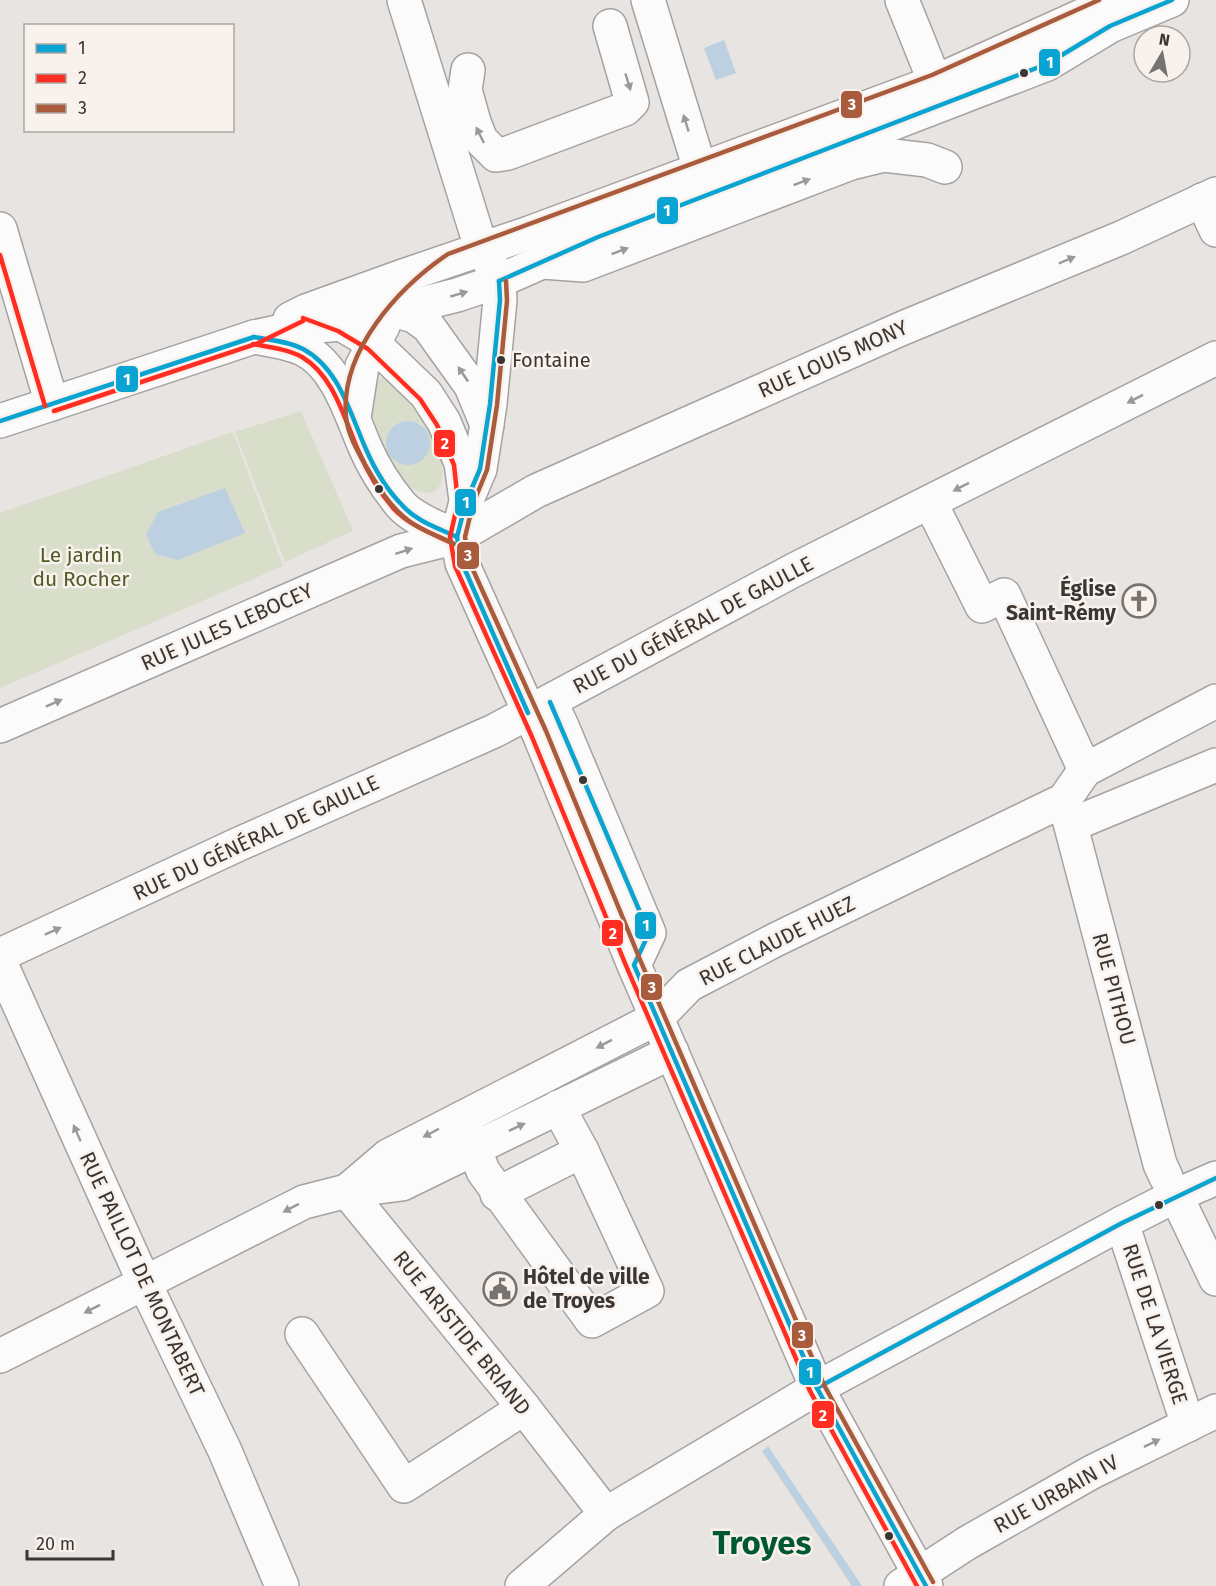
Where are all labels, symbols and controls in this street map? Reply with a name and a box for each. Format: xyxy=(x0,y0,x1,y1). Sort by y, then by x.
legend xyxy=(24,24,234,132)
north arrow xyxy=(1132,24,1192,84)
text: N xyxy=(1158,29,1171,50)
text: 1 xyxy=(78,37,86,59)
line badge: 1 xyxy=(1038,48,1061,77)
text: 1 xyxy=(1046,53,1054,72)
text: 2 xyxy=(78,67,87,89)
unlabelled marker xyxy=(1018,67,1030,79)
one-way arrow xyxy=(623,73,633,91)
line badge: 3 xyxy=(840,90,863,119)
text: 3 xyxy=(847,95,856,114)
text: 3 xyxy=(78,97,87,119)
one-way arrow xyxy=(681,114,690,132)
one-way arrow xyxy=(476,126,485,143)
one-way arrow xyxy=(793,176,811,186)
line badge: 1 xyxy=(656,196,679,225)
text: 1 xyxy=(663,201,671,220)
one-way arrow xyxy=(611,246,629,255)
one-way arrow xyxy=(1058,255,1076,264)
one-way arrow xyxy=(450,289,468,298)
street label: RUE LOUIS MONY xyxy=(754,314,912,404)
place label: Fontaine xyxy=(512,348,591,372)
marker: Fontaine xyxy=(495,354,507,366)
line badge: 1 xyxy=(115,365,139,393)
one-way arrow xyxy=(457,367,469,383)
text: 1 xyxy=(123,370,131,389)
one-way arrow xyxy=(1127,394,1144,404)
line badge: 2 xyxy=(433,429,456,458)
text: 2 xyxy=(441,434,449,453)
one-way arrow xyxy=(953,482,970,491)
unlabelled marker xyxy=(373,483,385,495)
line badge: 1 xyxy=(454,488,477,517)
text: 1 xyxy=(462,493,470,512)
line badge: 3 xyxy=(456,541,480,570)
park label: Le jardin du Rocher xyxy=(33,542,129,592)
one-way arrow xyxy=(395,546,413,555)
text: 3 xyxy=(463,546,472,565)
street label: RUE DU GÉNÉRAL DE GAULLE xyxy=(568,550,818,700)
place label: Église Saint-Rémy xyxy=(1006,575,1116,626)
street label: RUE JULES LEBOCEY xyxy=(137,577,317,677)
church icon: Église Saint-Rémy xyxy=(1121,583,1157,619)
one-way arrow xyxy=(45,698,63,708)
street label: RUE DU GÉNÉRAL DE GAULLE xyxy=(129,769,383,907)
unlabelled marker xyxy=(577,774,589,786)
street label: RUE CLAUDE HUEZ xyxy=(695,890,859,992)
line badge: 1 xyxy=(634,911,657,940)
text: 1 xyxy=(642,916,650,935)
line badge: 2 xyxy=(601,919,624,947)
text: 2 xyxy=(609,924,617,943)
one-way arrow xyxy=(45,926,62,935)
street label: RUE PITHOU xyxy=(1087,930,1141,1048)
line badge: 3 xyxy=(640,973,663,1001)
text: 3 xyxy=(647,978,656,997)
one-way arrow xyxy=(596,1039,613,1048)
one-way arrow xyxy=(509,1122,526,1131)
one-way arrow xyxy=(72,1125,81,1142)
one-way arrow xyxy=(422,1128,439,1138)
street label: RUE PAILLOT DE MONTABERT xyxy=(74,1148,210,1401)
unlabelled marker xyxy=(1153,1199,1165,1211)
one-way arrow xyxy=(283,1204,300,1213)
street label: RUE DE LA VIERGE xyxy=(1117,1240,1193,1408)
street label: RUE ARISTIDE BRIAND xyxy=(388,1246,536,1420)
place label: Hôtel de ville de Troyes xyxy=(523,1264,650,1314)
public building icon: Hôtel de ville de Troyes xyxy=(482,1271,518,1307)
one-way arrow xyxy=(83,1304,100,1314)
line badge: 3 xyxy=(791,1321,814,1349)
text: 3 xyxy=(797,1326,806,1345)
line badge: 1 xyxy=(798,1358,822,1386)
text: 1 xyxy=(806,1363,814,1382)
line badge: 2 xyxy=(811,1400,835,1429)
text: 2 xyxy=(819,1406,827,1425)
one-way arrow xyxy=(1143,1438,1160,1447)
street label: RUE URBAIN IV xyxy=(989,1449,1123,1539)
scale bar xyxy=(27,1523,112,1561)
district label: Troyes xyxy=(712,1523,812,1563)
unlabelled marker xyxy=(883,1530,895,1542)
text: 20 m xyxy=(36,1533,75,1555)

